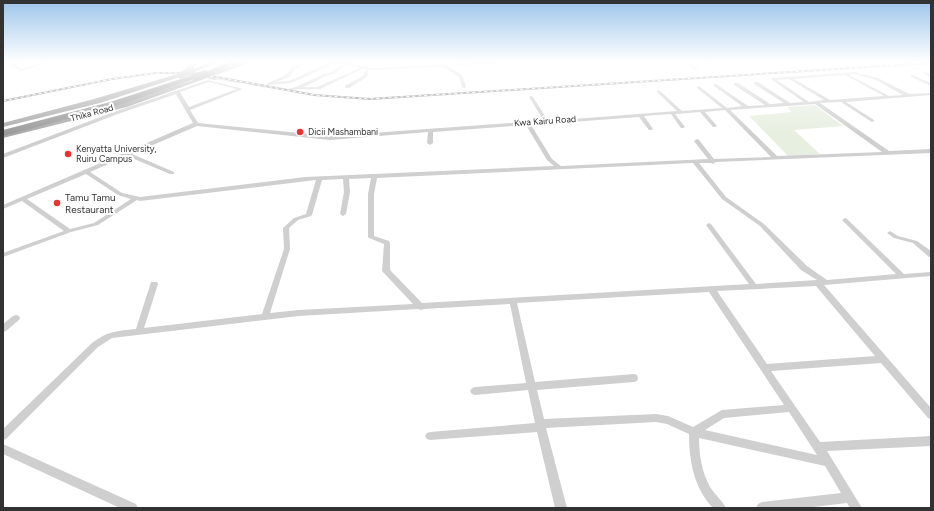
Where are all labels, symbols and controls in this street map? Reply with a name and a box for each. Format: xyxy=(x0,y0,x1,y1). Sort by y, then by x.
street label: Thika Road xyxy=(69,102,114,124)
street label: Kwa Kairu Road xyxy=(514,113,576,128)
place label: Dicii Mashambani xyxy=(308,126,378,137)
marker: Dicii Mashambani xyxy=(295,127,305,137)
place label: Kenyatta University, Ruiru Campus xyxy=(76,143,157,164)
marker: Kenyatta University, Ruiru Campus xyxy=(63,149,73,159)
place label: Tamu Tamu Restaurant xyxy=(65,191,116,216)
marker: Tamu Tamu Restaurant xyxy=(52,198,62,208)

